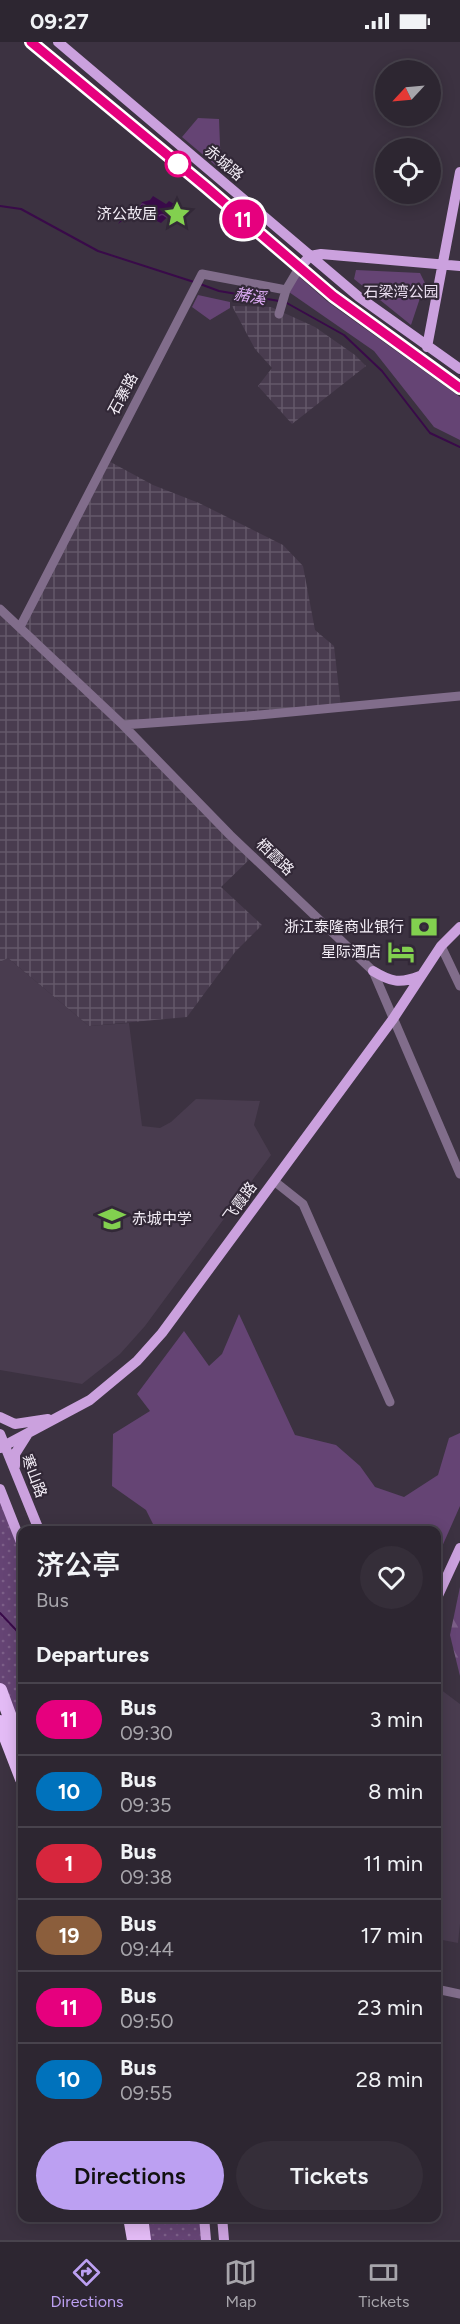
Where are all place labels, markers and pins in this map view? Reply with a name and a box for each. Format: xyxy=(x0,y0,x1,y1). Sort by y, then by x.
unlabelled marker xyxy=(165,151,191,177)
place icon: 济公故居 xyxy=(162,199,192,229)
place label: 济公故居 xyxy=(97,205,157,223)
bank icon: 浙江泰隆商业银行 xyxy=(409,912,439,942)
place label: 浙江泰隆商业银行 xyxy=(284,918,404,936)
hotel icon: 星际酒店 xyxy=(386,937,416,967)
place label: 星际酒店 xyxy=(321,943,381,961)
school or university icon: 赤城中学 xyxy=(97,1204,127,1234)
place label: 赤城中学 xyxy=(132,1210,192,1228)

